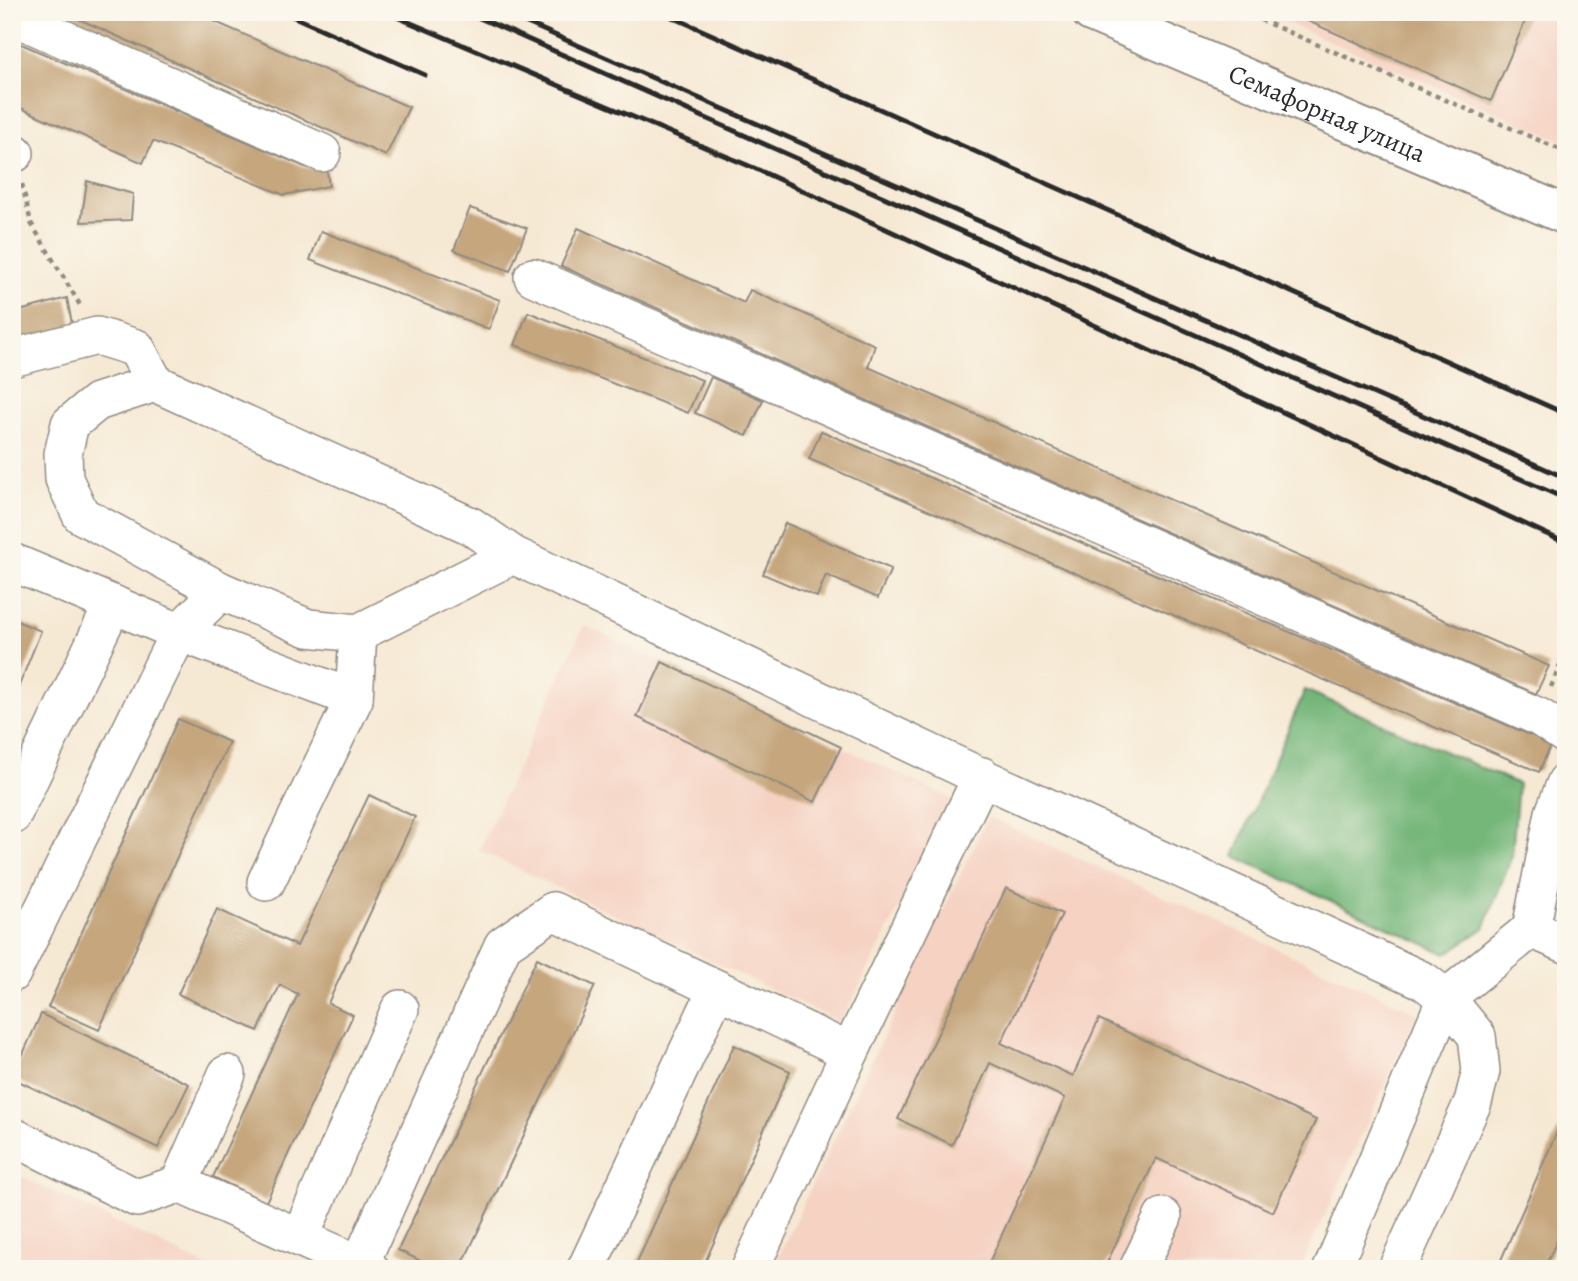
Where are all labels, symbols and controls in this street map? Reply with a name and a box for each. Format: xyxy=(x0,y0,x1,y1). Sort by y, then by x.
street label: Семафорная улица xyxy=(1223,55,1431,171)

